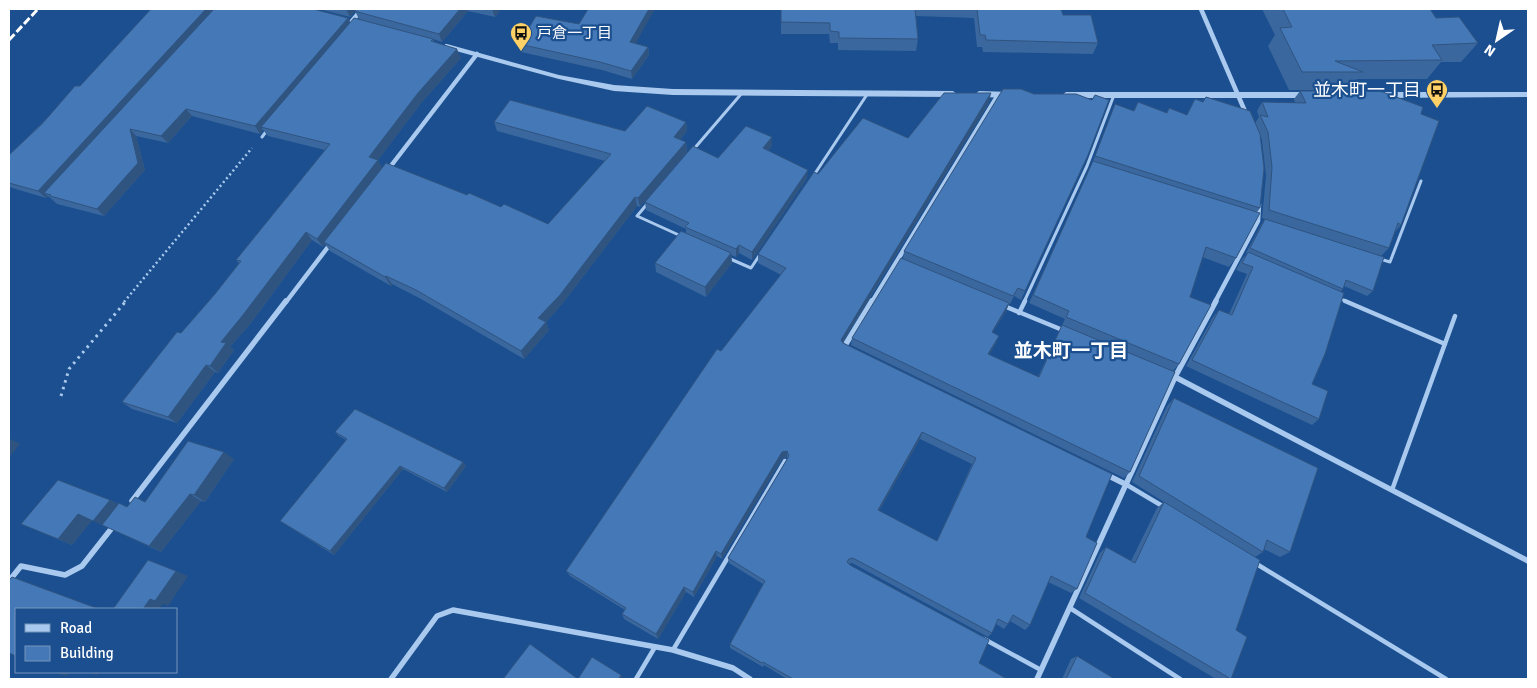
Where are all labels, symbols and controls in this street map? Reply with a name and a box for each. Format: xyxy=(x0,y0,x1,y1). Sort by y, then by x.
north arrow xyxy=(1472,15,1522,65)
bus stop icon: 戸倉一丁目 xyxy=(509,21,533,52)
place label: 戸倉一丁目 xyxy=(537,24,612,42)
text: N xyxy=(1481,41,1499,60)
bus stop icon: 並木町一丁目 xyxy=(1425,78,1449,109)
place label: 並木町一丁目 xyxy=(1313,79,1421,101)
district label: 並木町一丁目 xyxy=(1014,339,1128,363)
legend xyxy=(15,608,178,673)
text: Road xyxy=(60,619,92,637)
text: Building xyxy=(60,644,114,662)

